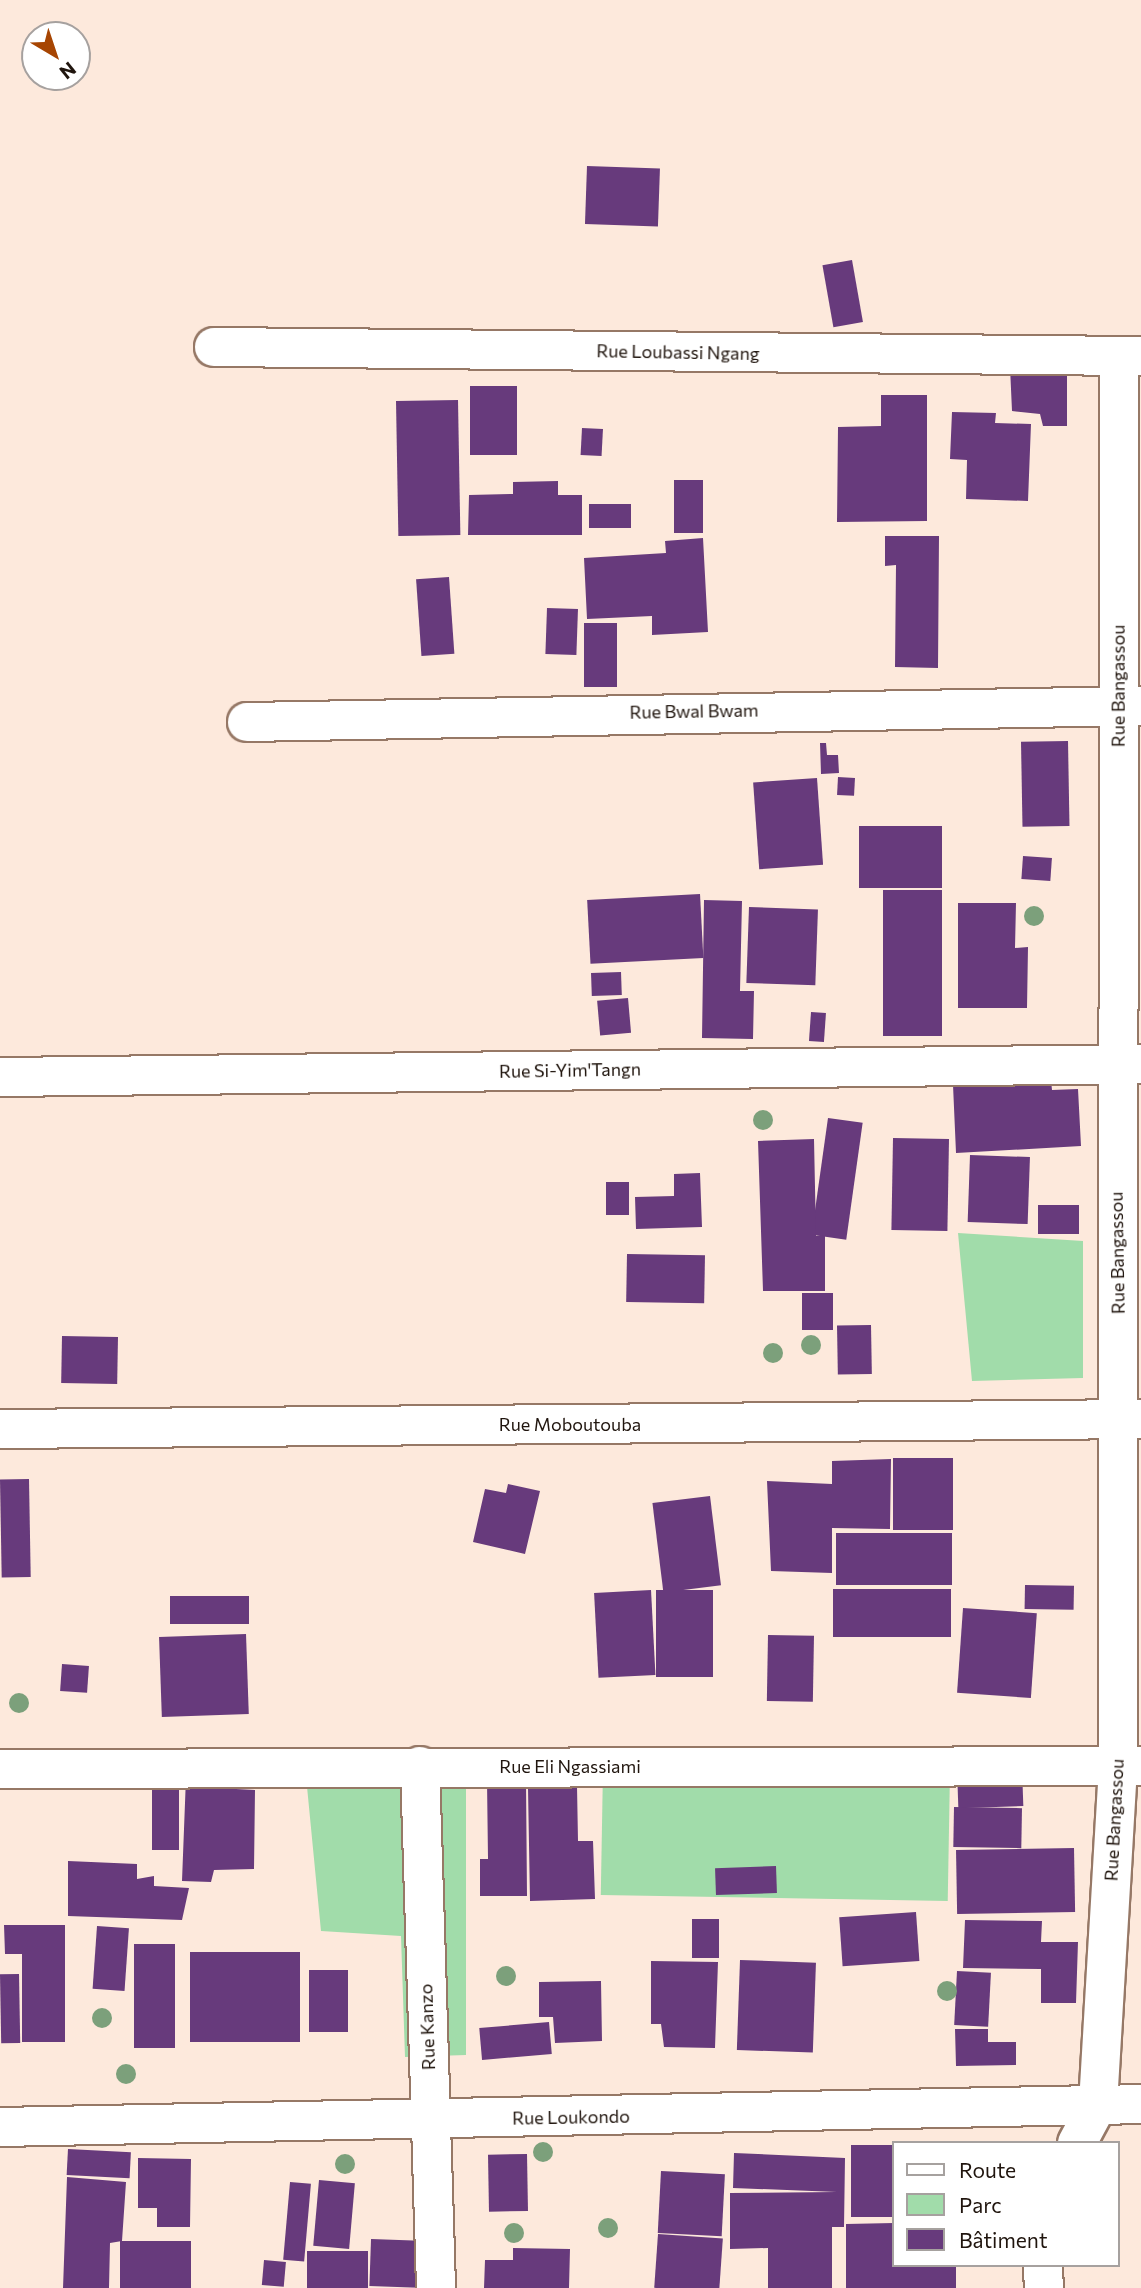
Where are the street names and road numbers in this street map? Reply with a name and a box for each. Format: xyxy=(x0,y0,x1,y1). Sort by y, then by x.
street label: Rue Loubassi Ngang xyxy=(596,340,760,364)
street label: Rue Bangassou xyxy=(1107,625,1129,747)
street label: Rue Bwal Bwam xyxy=(629,699,759,723)
street label: Rue Si-Yim'Tangn xyxy=(499,1058,641,1082)
street label: Rue Bangassou xyxy=(1105,1192,1129,1314)
street label: Rue Moboutouba xyxy=(499,1413,641,1435)
street label: Rue Eli Ngassiami xyxy=(499,1755,641,1777)
street label: Rue Bangassou xyxy=(1100,1758,1128,1882)
street label: Rue Kanzo xyxy=(415,1983,439,2071)
street label: Rue Loukondo xyxy=(512,2105,630,2129)

